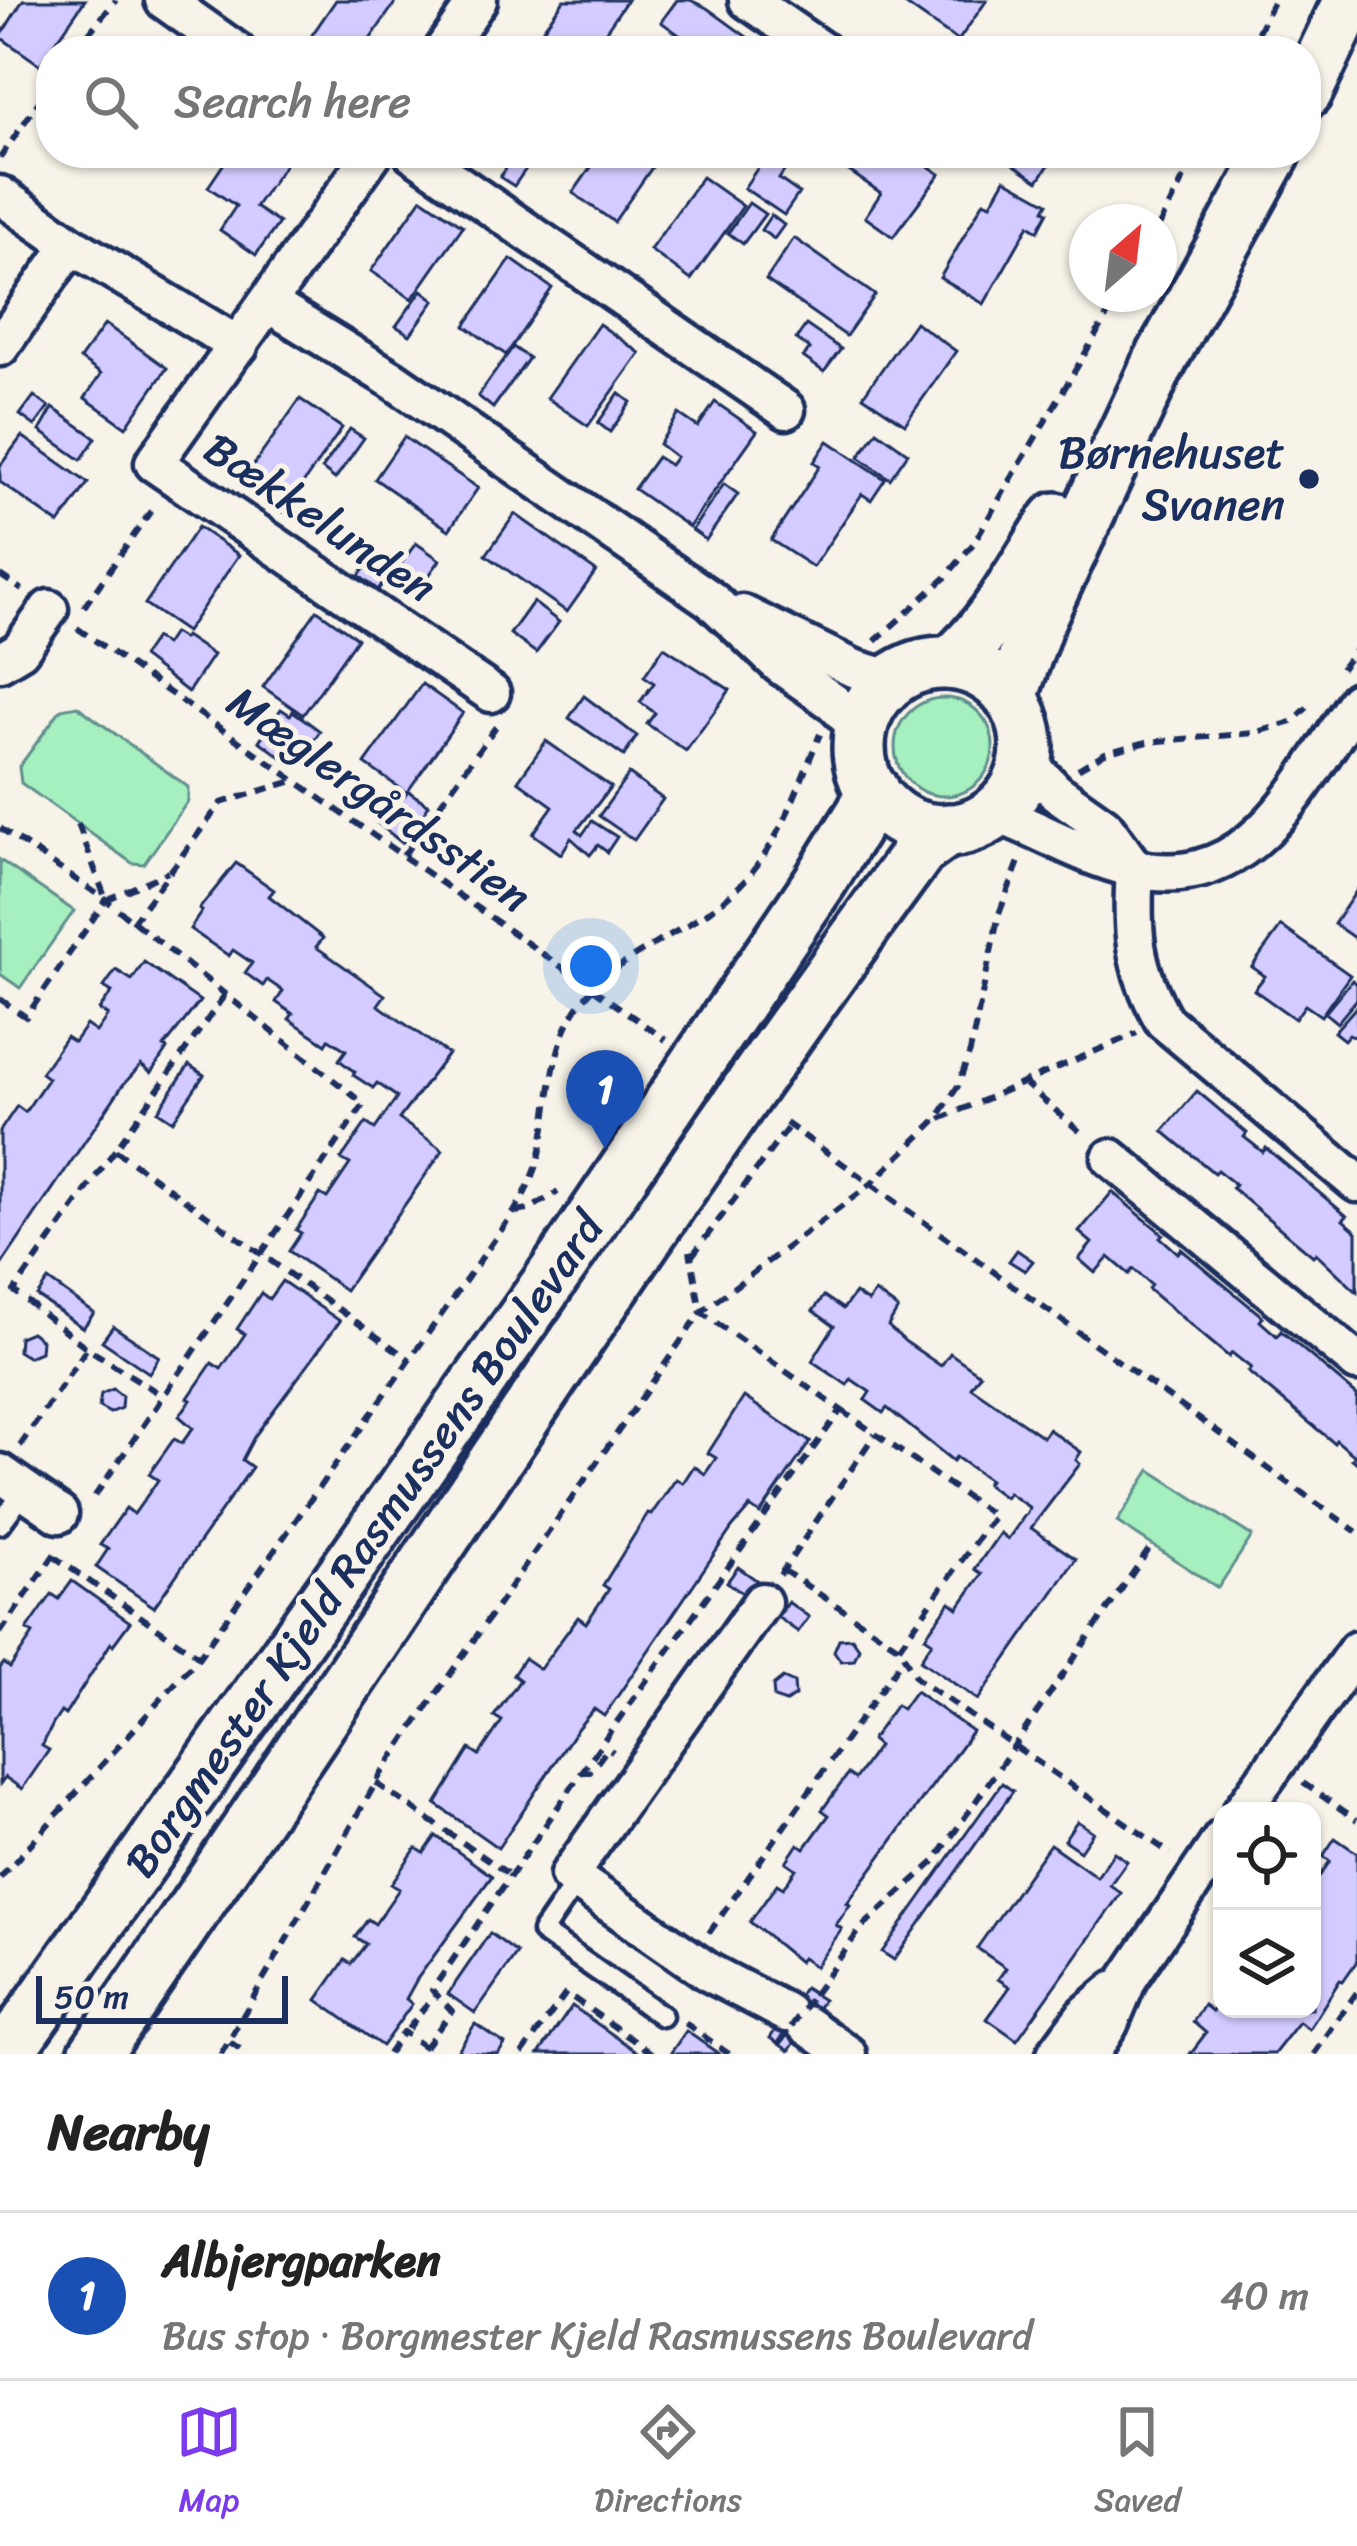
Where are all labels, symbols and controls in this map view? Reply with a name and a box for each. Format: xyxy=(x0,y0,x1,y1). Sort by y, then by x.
search box xyxy=(36,36,1321,168)
text: Search here xyxy=(174,62,411,142)
icon: search xyxy=(78,69,144,135)
north arrow xyxy=(1069,204,1177,312)
street label: Bækkelunden xyxy=(187,410,453,626)
place label: Børnehuset Svanen xyxy=(1058,413,1285,545)
marker: Børnehuset Svanen xyxy=(1296,466,1322,492)
street label: Mæglergårdsstien xyxy=(210,664,548,934)
your location xyxy=(561,936,621,996)
pin: 1 xyxy=(566,1050,644,1149)
street label: Borgmester Kjeld Rasmussens Boulevard xyxy=(102,1192,628,1895)
map controls xyxy=(1213,1802,1321,2018)
button: locate xyxy=(1213,1802,1321,1910)
button: layers xyxy=(1213,1910,1321,2018)
text: 50 m xyxy=(54,1968,129,2026)
scale bar xyxy=(36,1970,288,2023)
text: Nearby xyxy=(48,2087,209,2177)
text: Albjergparken xyxy=(162,2221,441,2301)
text: 1 xyxy=(79,2261,95,2330)
text: 40 m xyxy=(1220,2261,1309,2330)
text: Bus stop · Borgmester Kjeld Rasmussens Boulevard xyxy=(162,2301,1033,2370)
tab: Map xyxy=(176,2399,242,2529)
tab: Directions xyxy=(594,2399,742,2529)
tab: Saved xyxy=(1094,2399,1181,2529)

